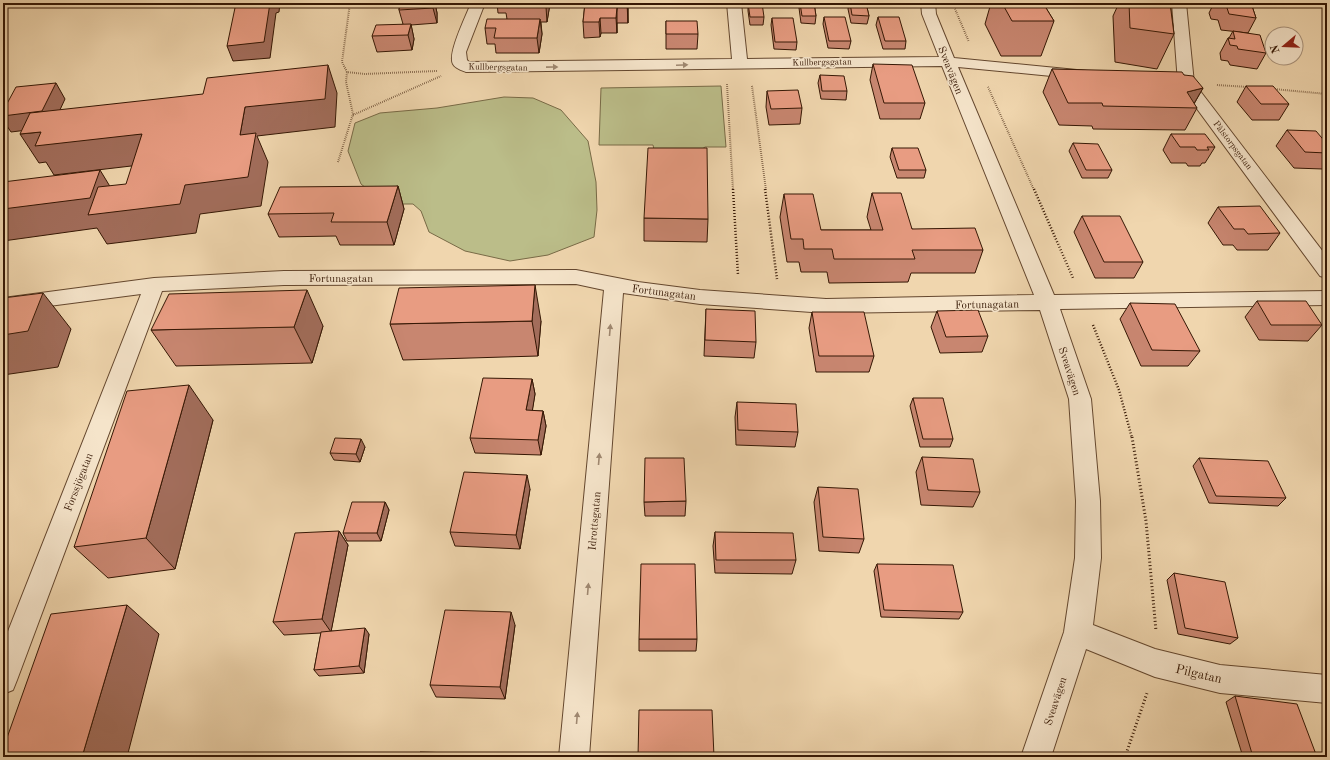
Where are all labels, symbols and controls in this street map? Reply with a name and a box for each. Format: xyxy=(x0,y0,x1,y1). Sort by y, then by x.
north arrow xyxy=(1264,26,1304,66)
text: N xyxy=(1269,42,1283,55)
street label: Sveavägen xyxy=(935,45,964,96)
street label: Kullbergsgatan xyxy=(792,57,852,68)
street label: Kullbergsgatan xyxy=(468,62,528,73)
one-way arrow xyxy=(676,62,689,68)
one-way arrow xyxy=(546,64,558,71)
street label: Pålstorpsgatan xyxy=(1211,119,1254,171)
street label: Fortunagatan xyxy=(309,274,373,285)
street label: Fortunagatan xyxy=(631,284,696,303)
street label: Fortunagatan xyxy=(955,299,1019,312)
one-way arrow xyxy=(607,324,613,336)
street label: Sveavägen xyxy=(1056,346,1082,397)
street label: Forssjögatan xyxy=(63,452,96,513)
one-way arrow xyxy=(596,453,602,465)
street label: Idrottsgatan xyxy=(587,491,604,551)
one-way arrow xyxy=(585,583,591,595)
street label: Pilgatan xyxy=(1174,663,1223,686)
street label: Sveavägen xyxy=(1043,676,1069,727)
one-way arrow xyxy=(574,712,580,724)

